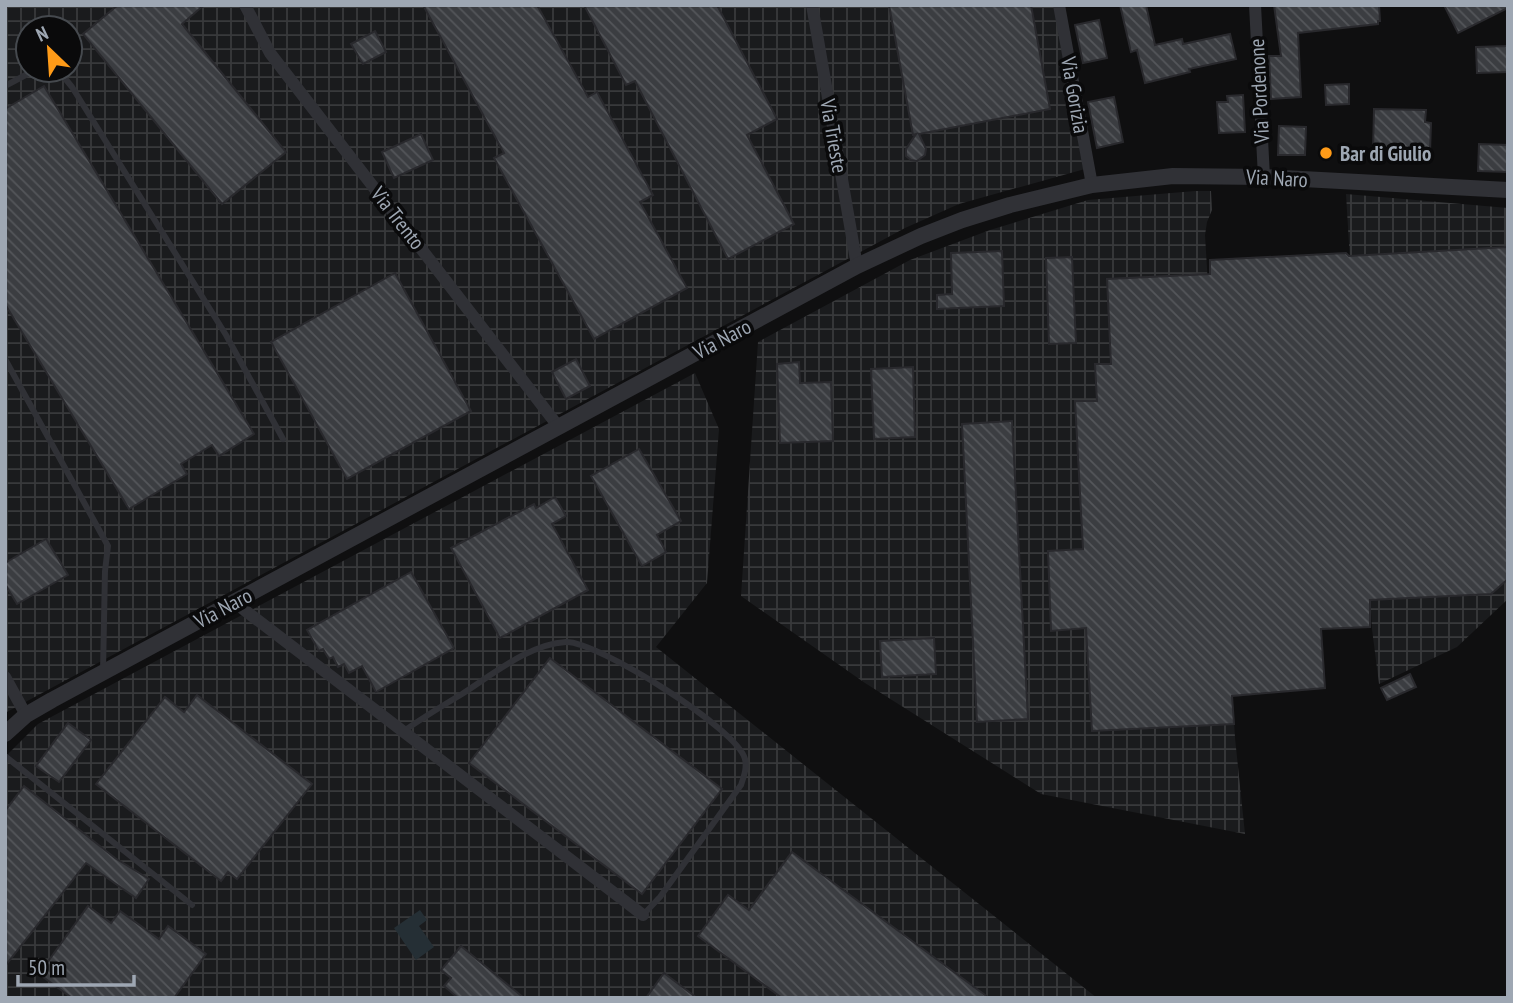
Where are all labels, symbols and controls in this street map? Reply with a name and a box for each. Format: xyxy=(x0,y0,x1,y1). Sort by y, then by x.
north arrow xyxy=(14,14,84,84)
text: N xyxy=(32,21,52,47)
street label: Via Pordenone xyxy=(1243,38,1275,145)
street label: Via Gorizia xyxy=(1055,54,1095,135)
street label: Via Trieste xyxy=(814,96,854,175)
place label: Bar di Giulio xyxy=(1340,140,1431,167)
marker: Bar di Giulio xyxy=(1318,145,1334,161)
street label: Via Naro xyxy=(1245,163,1308,193)
street label: Via Trento xyxy=(364,180,431,255)
street label: Via Naro xyxy=(688,313,756,366)
street label: Via Naro xyxy=(189,582,257,635)
scale bar xyxy=(18,944,133,988)
text: 50 m xyxy=(28,954,65,981)

